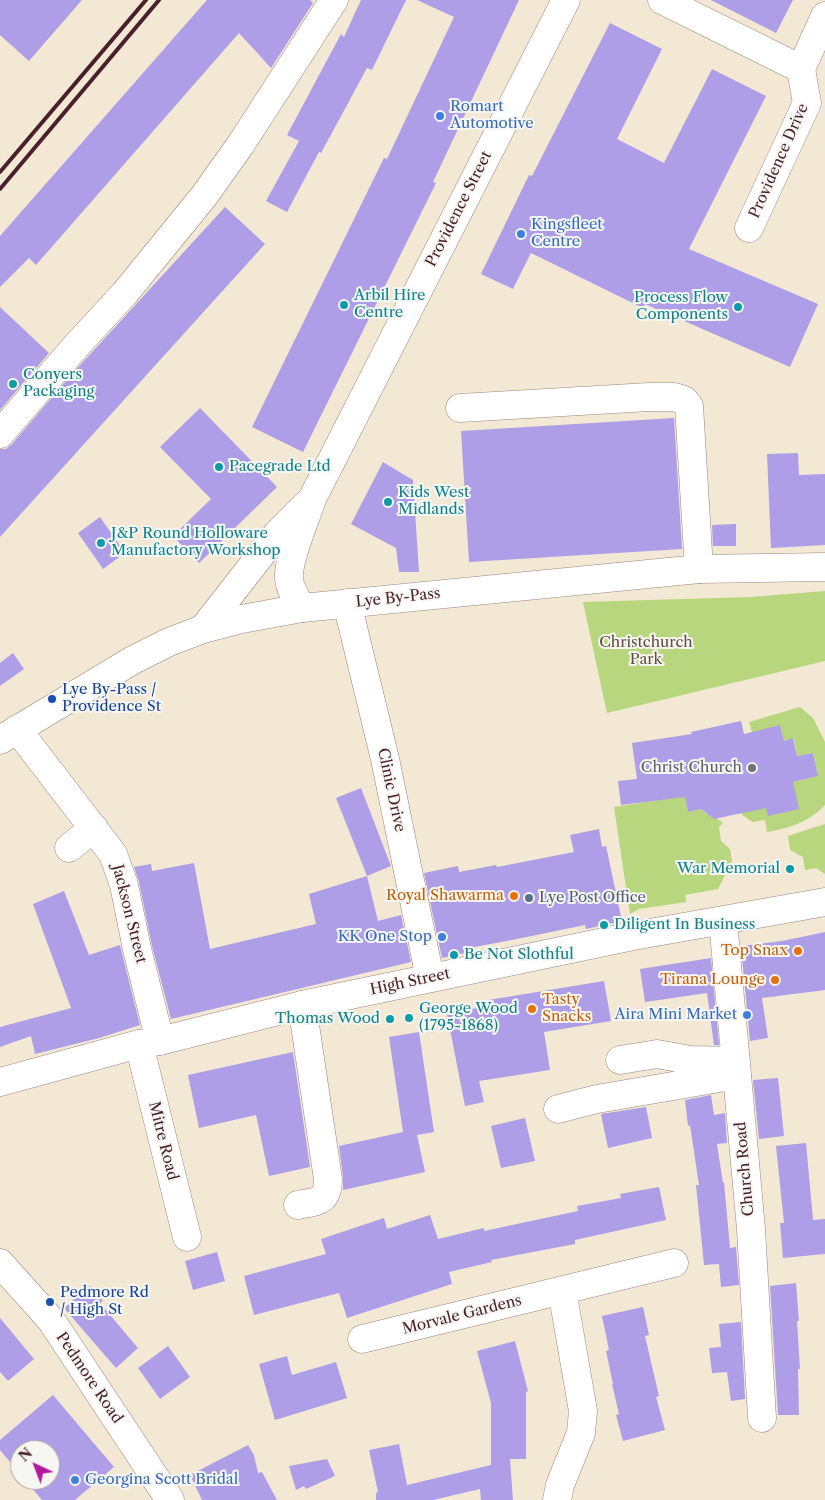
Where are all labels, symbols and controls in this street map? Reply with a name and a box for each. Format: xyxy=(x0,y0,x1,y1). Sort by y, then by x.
place label: Romart Automotive xyxy=(450,98,534,133)
street label: Providence Drive xyxy=(746,101,812,221)
marker: Romart Automotive xyxy=(434,110,446,122)
street label: Providence Street xyxy=(422,148,496,270)
place label: Kingsfleet Centre xyxy=(531,216,603,251)
marker: Kingsfleet Centre xyxy=(515,228,527,240)
place label: Arbil Hire Centre xyxy=(354,287,425,322)
place label: Process Flow Components xyxy=(634,289,728,324)
marker: Arbil Hire Centre xyxy=(338,299,350,311)
marker: Process Flow Components xyxy=(732,301,744,313)
place label: Conyers Packaging xyxy=(23,366,95,401)
marker: Conyers Packaging xyxy=(7,378,19,390)
place label: Pacegrade Ltd xyxy=(229,458,331,476)
marker: Pacegrade Ltd xyxy=(213,461,225,473)
place label: Kids West Midlands xyxy=(398,484,469,519)
marker: Kids West Midlands xyxy=(382,496,394,508)
place label: J&P Round Holloware Manufactory Workshop xyxy=(111,525,281,560)
marker: J&P Round Holloware Manufactory Workshop xyxy=(95,537,107,549)
street label: Lye By-Pass xyxy=(355,585,441,611)
park label: Christchurch Park xyxy=(599,634,693,669)
place label: Lye By-Pass / Providence St xyxy=(62,681,161,716)
marker: Lye By-Pass / Providence St xyxy=(46,693,58,705)
street label: Clinic Drive xyxy=(373,746,409,834)
place label: Christ Church xyxy=(641,759,742,777)
marker: Christ Church xyxy=(746,762,758,774)
place label: War Memorial xyxy=(677,860,780,878)
street label: Jackson Street xyxy=(108,863,150,965)
marker: War Memorial xyxy=(784,863,796,875)
place label: Royal Shawarma xyxy=(386,887,504,905)
place label: Lye Post Office xyxy=(539,889,646,907)
marker: Royal Shawarma xyxy=(508,890,520,902)
marker: Lye Post Office xyxy=(523,892,535,904)
place label: Diligent In Business xyxy=(614,916,755,934)
marker: Diligent In Business xyxy=(598,919,610,931)
place label: KK One Stop xyxy=(338,928,432,946)
marker: KK One Stop xyxy=(436,931,448,943)
place label: Top Snax xyxy=(721,942,788,960)
marker: Top Snax xyxy=(792,945,804,957)
place label: Be Not Slothful xyxy=(464,946,574,964)
marker: Be Not Slothful xyxy=(448,949,460,961)
street label: High Street xyxy=(368,965,452,999)
place label: Tirana Lounge xyxy=(660,971,765,989)
marker: Tirana Lounge xyxy=(769,974,781,986)
place label: Tasty Snacks xyxy=(542,991,591,1026)
place label: George Wood (1795-1868) xyxy=(419,1000,518,1035)
marker: Tasty Snacks xyxy=(526,1003,538,1015)
place label: Aira Mini Market xyxy=(614,1006,737,1024)
marker: Aira Mini Market xyxy=(741,1009,753,1021)
place label: Thomas Wood xyxy=(275,1010,380,1028)
marker: George Wood (1795-1868) xyxy=(403,1012,415,1024)
marker: Thomas Wood xyxy=(384,1013,396,1025)
street label: Mitre Road xyxy=(145,1100,181,1182)
street label: Church Road xyxy=(732,1121,758,1217)
place label: Pedmore Rd / High St xyxy=(60,1284,149,1319)
street label: Morvale Gardens xyxy=(400,1291,524,1339)
marker: Pedmore Rd / High St xyxy=(44,1296,56,1308)
street label: Pedmore Road xyxy=(52,1329,126,1427)
north arrow xyxy=(10,1440,60,1490)
text: N xyxy=(15,1444,36,1465)
place label: Georgina Scott Bridal xyxy=(85,1471,238,1489)
marker: Georgina Scott Bridal xyxy=(69,1474,81,1486)

